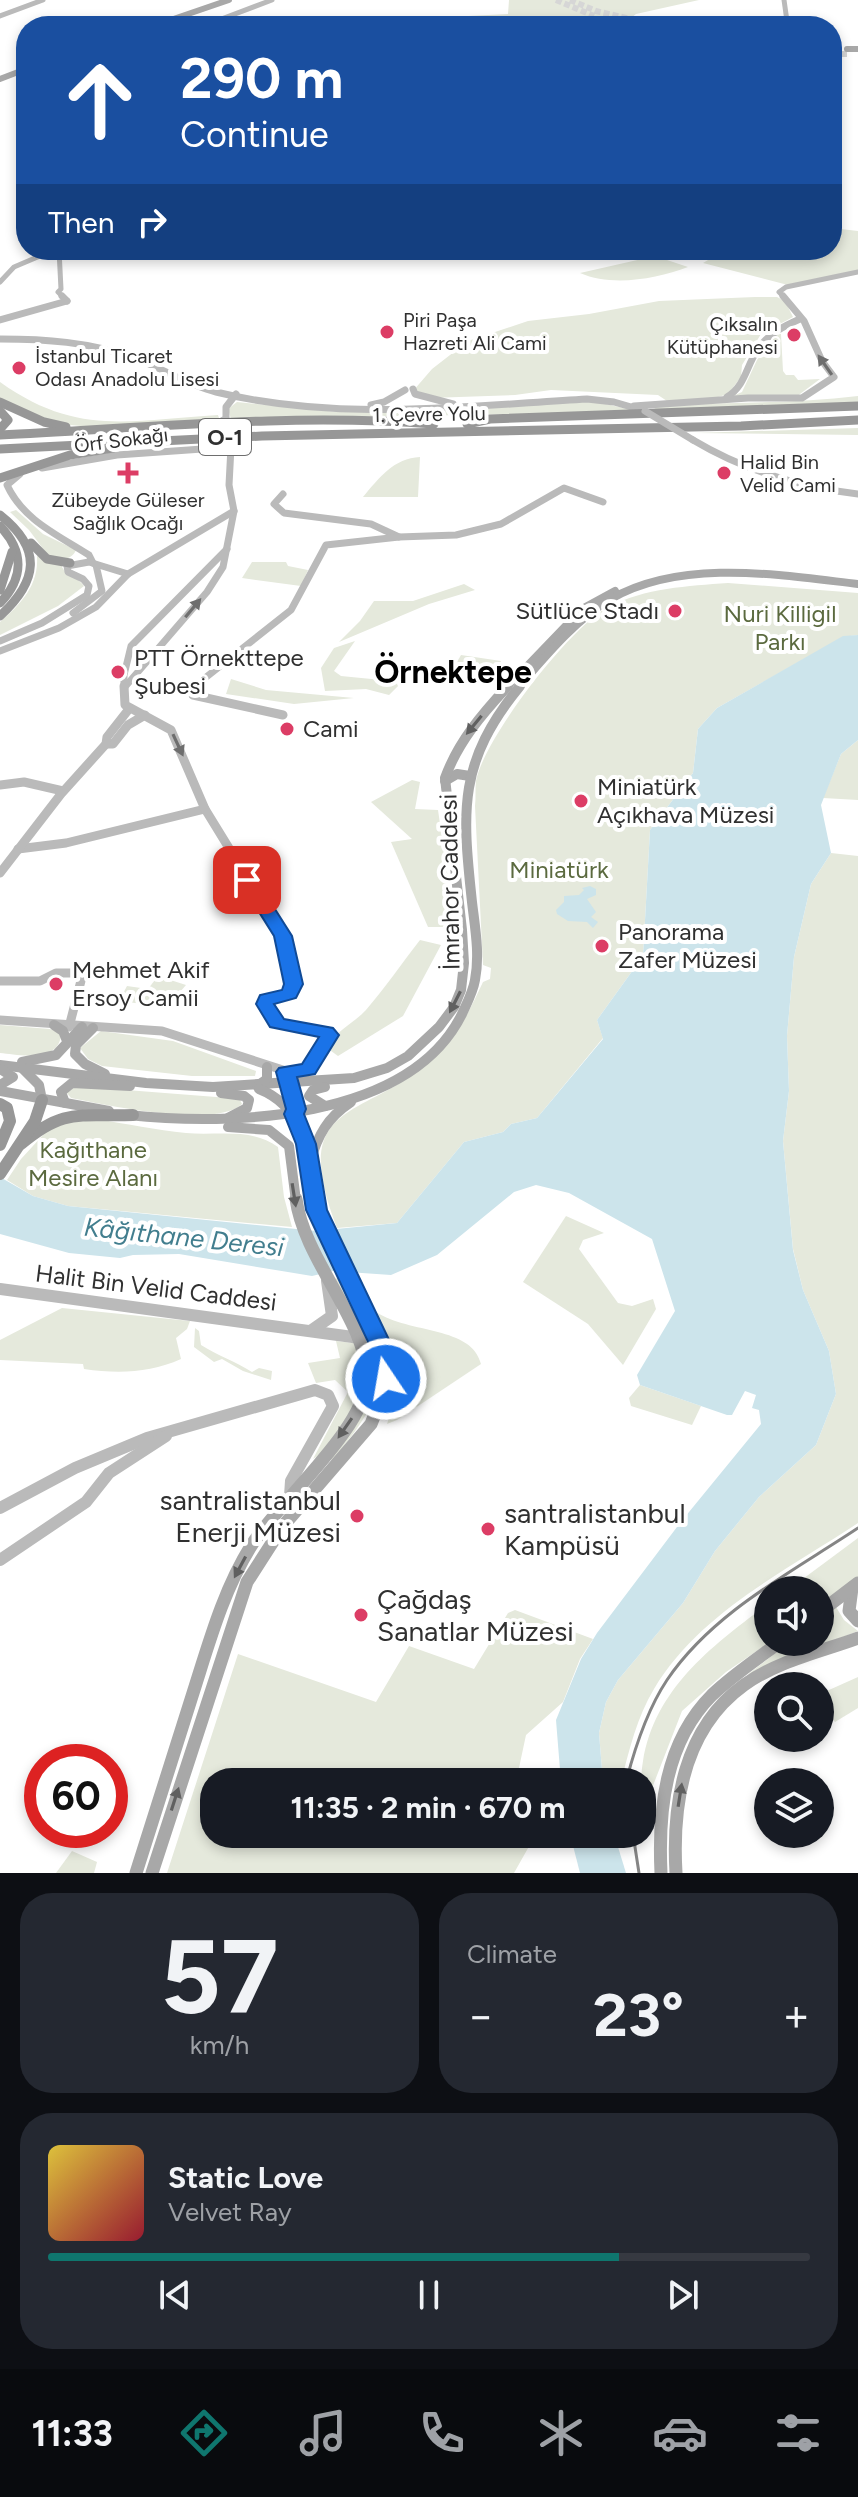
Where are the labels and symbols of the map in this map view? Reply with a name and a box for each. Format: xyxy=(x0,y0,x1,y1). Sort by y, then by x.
place label: Piri Paşa Hazreti Ali Cami xyxy=(403,308,547,355)
place label: Çıksalın Kütüphanesi xyxy=(667,312,778,359)
marker: Piri Paşa Hazreti Ali Cami xyxy=(378,323,396,341)
marker: Çıksalın Kütüphanesi xyxy=(785,326,803,344)
place label: İstanbul Ticaret Odası Anadolu Lisesi xyxy=(35,344,219,391)
one-way arrow xyxy=(817,354,833,376)
marker: İstanbul Ticaret Odası Anadolu Lisesi xyxy=(10,359,28,377)
street label: 1. Çevre Yolu xyxy=(372,401,486,427)
road number: O-1 xyxy=(199,419,251,455)
street label: Örf Sokağı xyxy=(73,422,169,458)
place label: Halid Bin Velid Cami xyxy=(740,450,836,497)
marker: Zübeyde Güleser Sağlık Ocağı xyxy=(117,462,139,484)
marker: Halid Bin Velid Cami xyxy=(715,464,733,482)
place label: Zübeyde Güleser Sağlık Ocağı xyxy=(52,488,205,535)
place label: Sütlüce Stadı xyxy=(515,596,659,625)
one-way arrow xyxy=(184,598,201,618)
park label: Nuri Killigil Parkı xyxy=(724,599,836,656)
marker: Sütlüce Stadı xyxy=(666,602,684,620)
place label: PTT Örnekttepe Şubesi xyxy=(134,643,304,700)
district label: Örnektepe xyxy=(374,652,532,691)
marker: PTT Örnekttepe Şubesi xyxy=(109,663,127,681)
place label: Cami xyxy=(303,714,359,743)
one-way arrow xyxy=(466,715,483,735)
marker: Cami xyxy=(278,720,296,738)
one-way arrow xyxy=(171,734,185,757)
place label: Miniatürk Açıkhava Müzesi xyxy=(597,772,774,829)
marker: Miniatürk Açıkhava Müzesi xyxy=(572,792,590,810)
street label: İmrahor Caddesi xyxy=(433,794,466,970)
pin xyxy=(213,846,281,914)
park label: Miniatürk xyxy=(509,855,609,884)
place label: Panorama Zafer Müzesi xyxy=(618,917,757,974)
marker: Panorama Zafer Müzesi xyxy=(593,937,611,955)
place label: Mehmet Akif Ersoy Camii xyxy=(72,955,210,1012)
marker: Mehmet Akif Ersoy Camii xyxy=(47,975,65,993)
one-way arrow xyxy=(448,991,462,1013)
park label: Kağıthane Mesire Alanı xyxy=(28,1135,158,1192)
one-way arrow xyxy=(288,1183,301,1208)
water label: Kâğıthane Deresi xyxy=(83,1211,286,1263)
street label: Halit Bin Velid Caddesi xyxy=(34,1258,278,1317)
position arrow xyxy=(344,1337,428,1421)
one-way arrow xyxy=(338,1417,353,1438)
place label: santralistanbul Enerji Müzesi xyxy=(159,1483,341,1549)
place label: santralistanbul Kampüsü xyxy=(504,1496,686,1562)
marker: santralistanbul Enerji Müzesi xyxy=(348,1507,366,1525)
marker: santralistanbul Kampüsü xyxy=(479,1520,497,1538)
one-way arrow xyxy=(233,1556,247,1578)
place label: Çağdaş Sanatlar Müzesi xyxy=(377,1582,574,1648)
marker: Çağdaş Sanatlar Müzesi xyxy=(352,1606,370,1624)
speed limit sign: 60 xyxy=(24,1744,128,1848)
one-way arrow xyxy=(674,1783,687,1808)
one-way arrow xyxy=(169,1786,182,1810)

